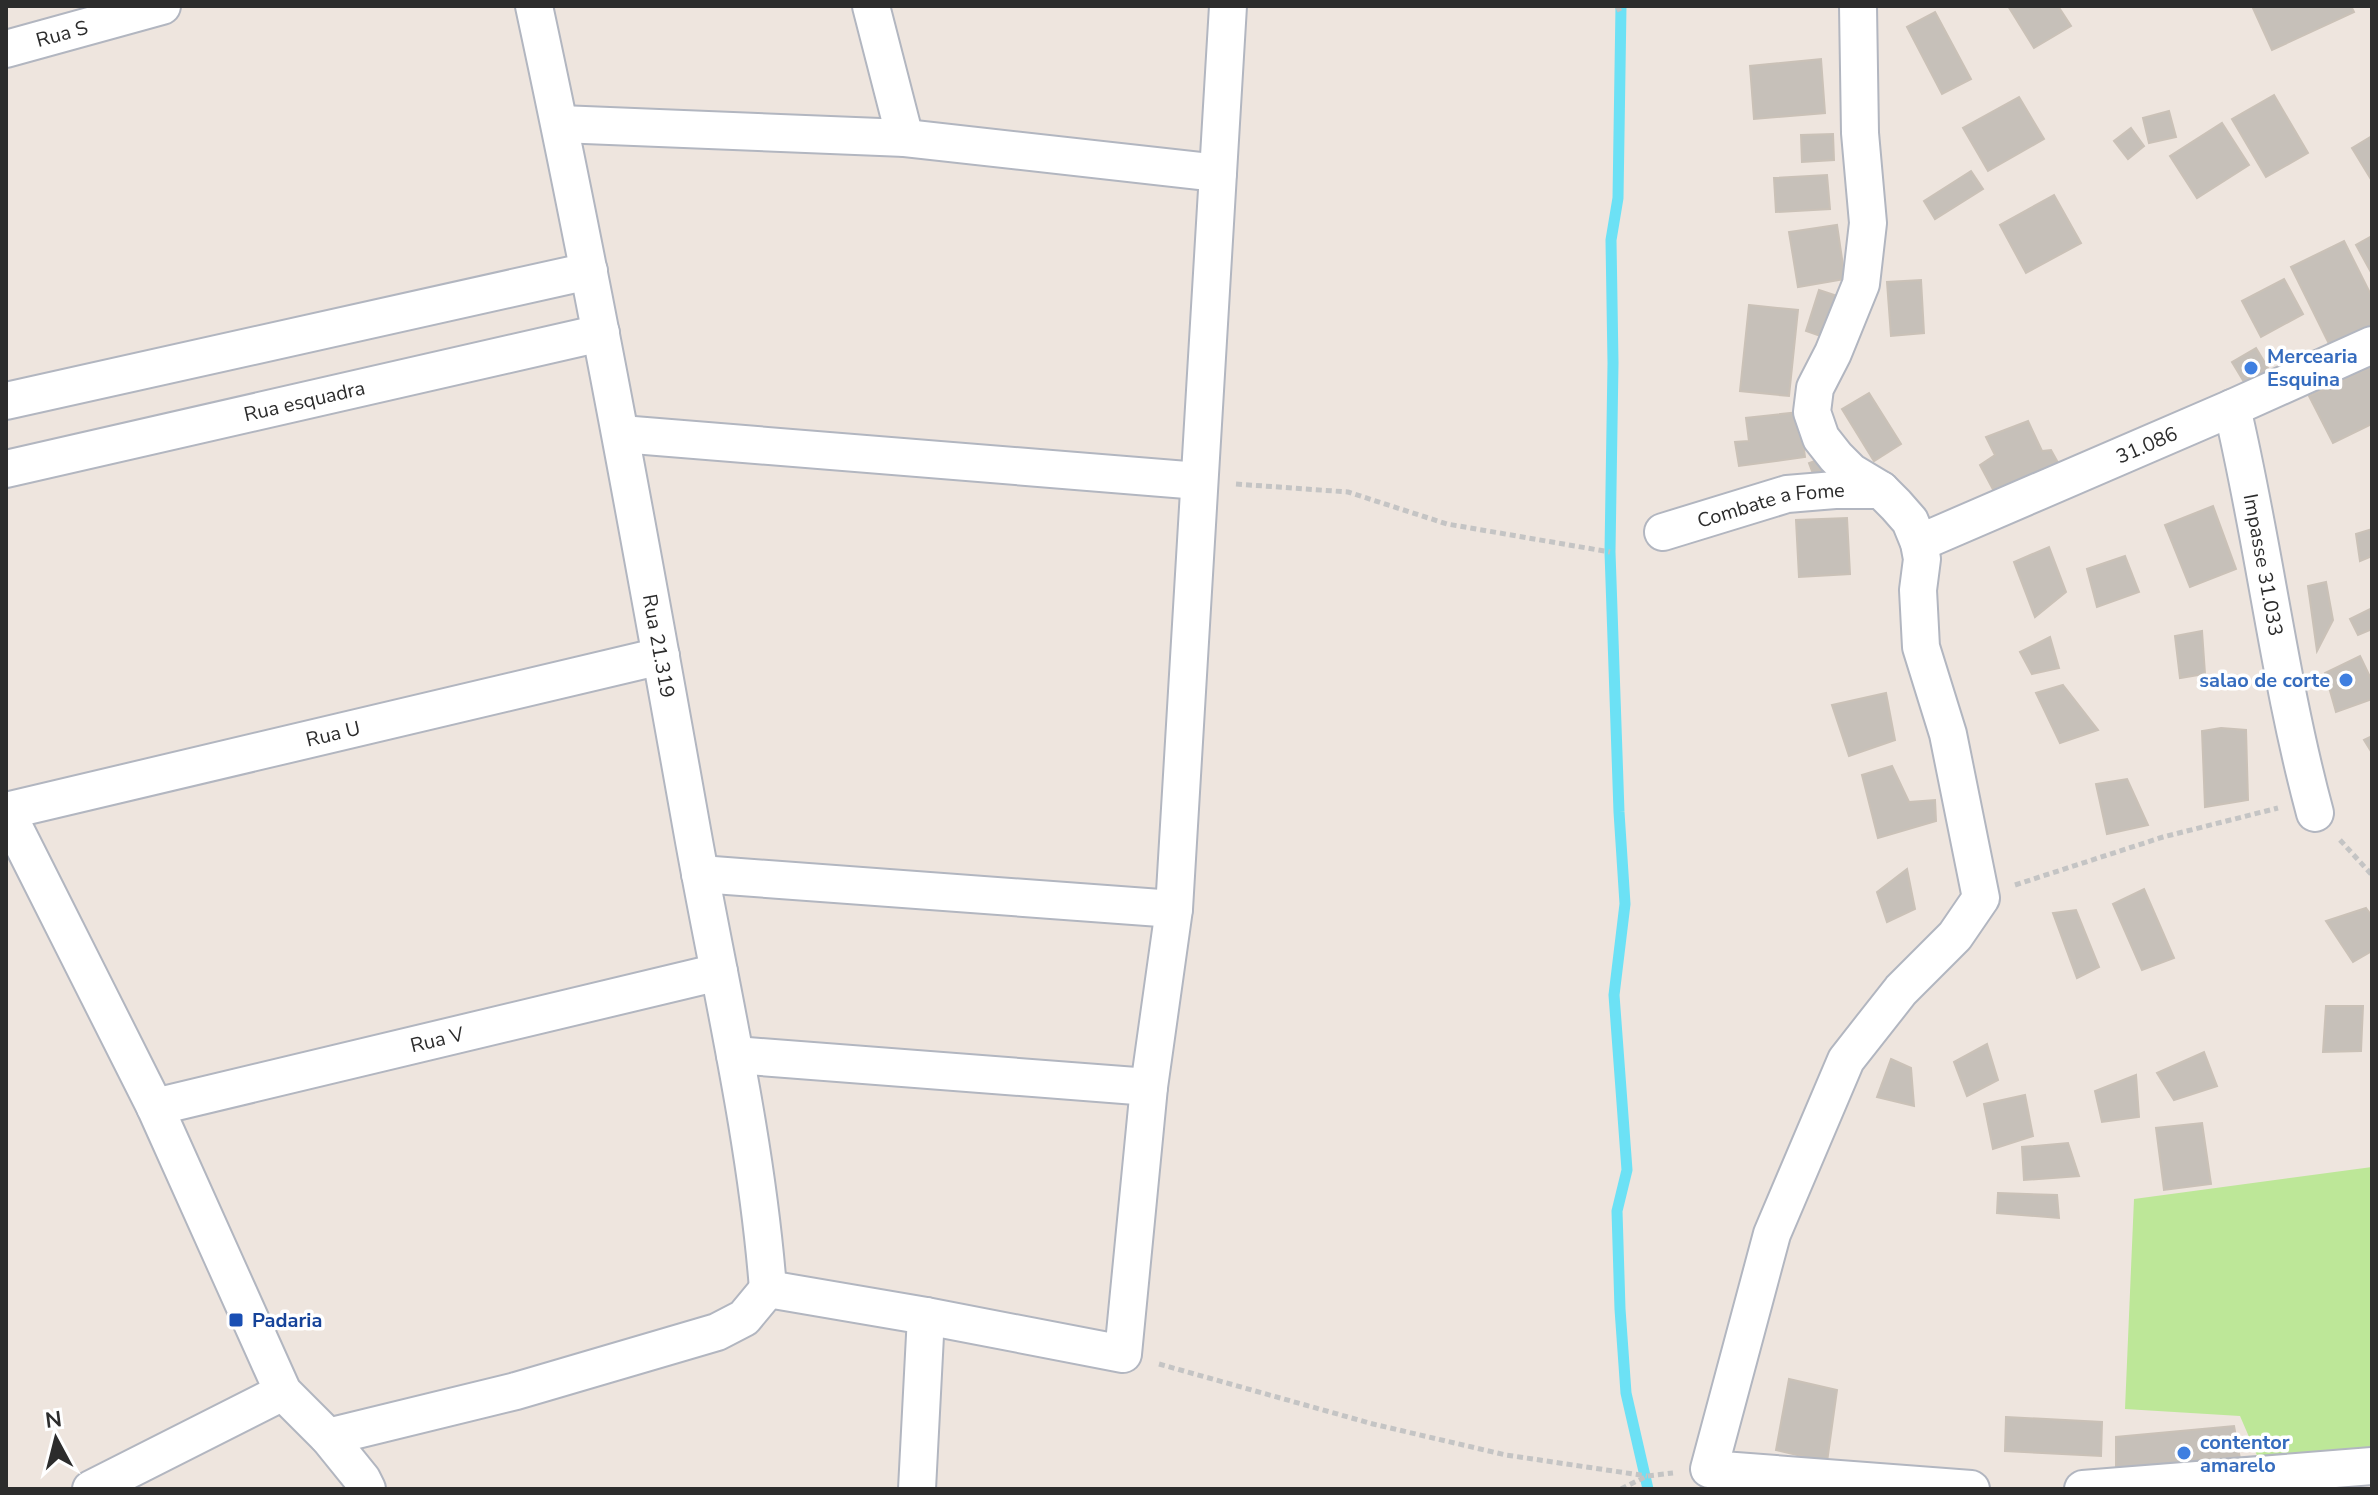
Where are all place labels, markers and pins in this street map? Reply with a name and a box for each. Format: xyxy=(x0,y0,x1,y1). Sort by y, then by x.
place label: Mercearia Esquina xyxy=(2267,343,2358,393)
marker: Mercearia Esquina xyxy=(2242,359,2260,377)
place label: salao de corte xyxy=(2199,667,2330,694)
marker: salao de corte xyxy=(2337,671,2355,689)
place label: Padaria xyxy=(252,1307,322,1334)
marker: Padaria xyxy=(227,1311,245,1329)
place label: contentor amarelo xyxy=(2200,1429,2290,1479)
marker: contentor amarelo xyxy=(2175,1444,2193,1462)

